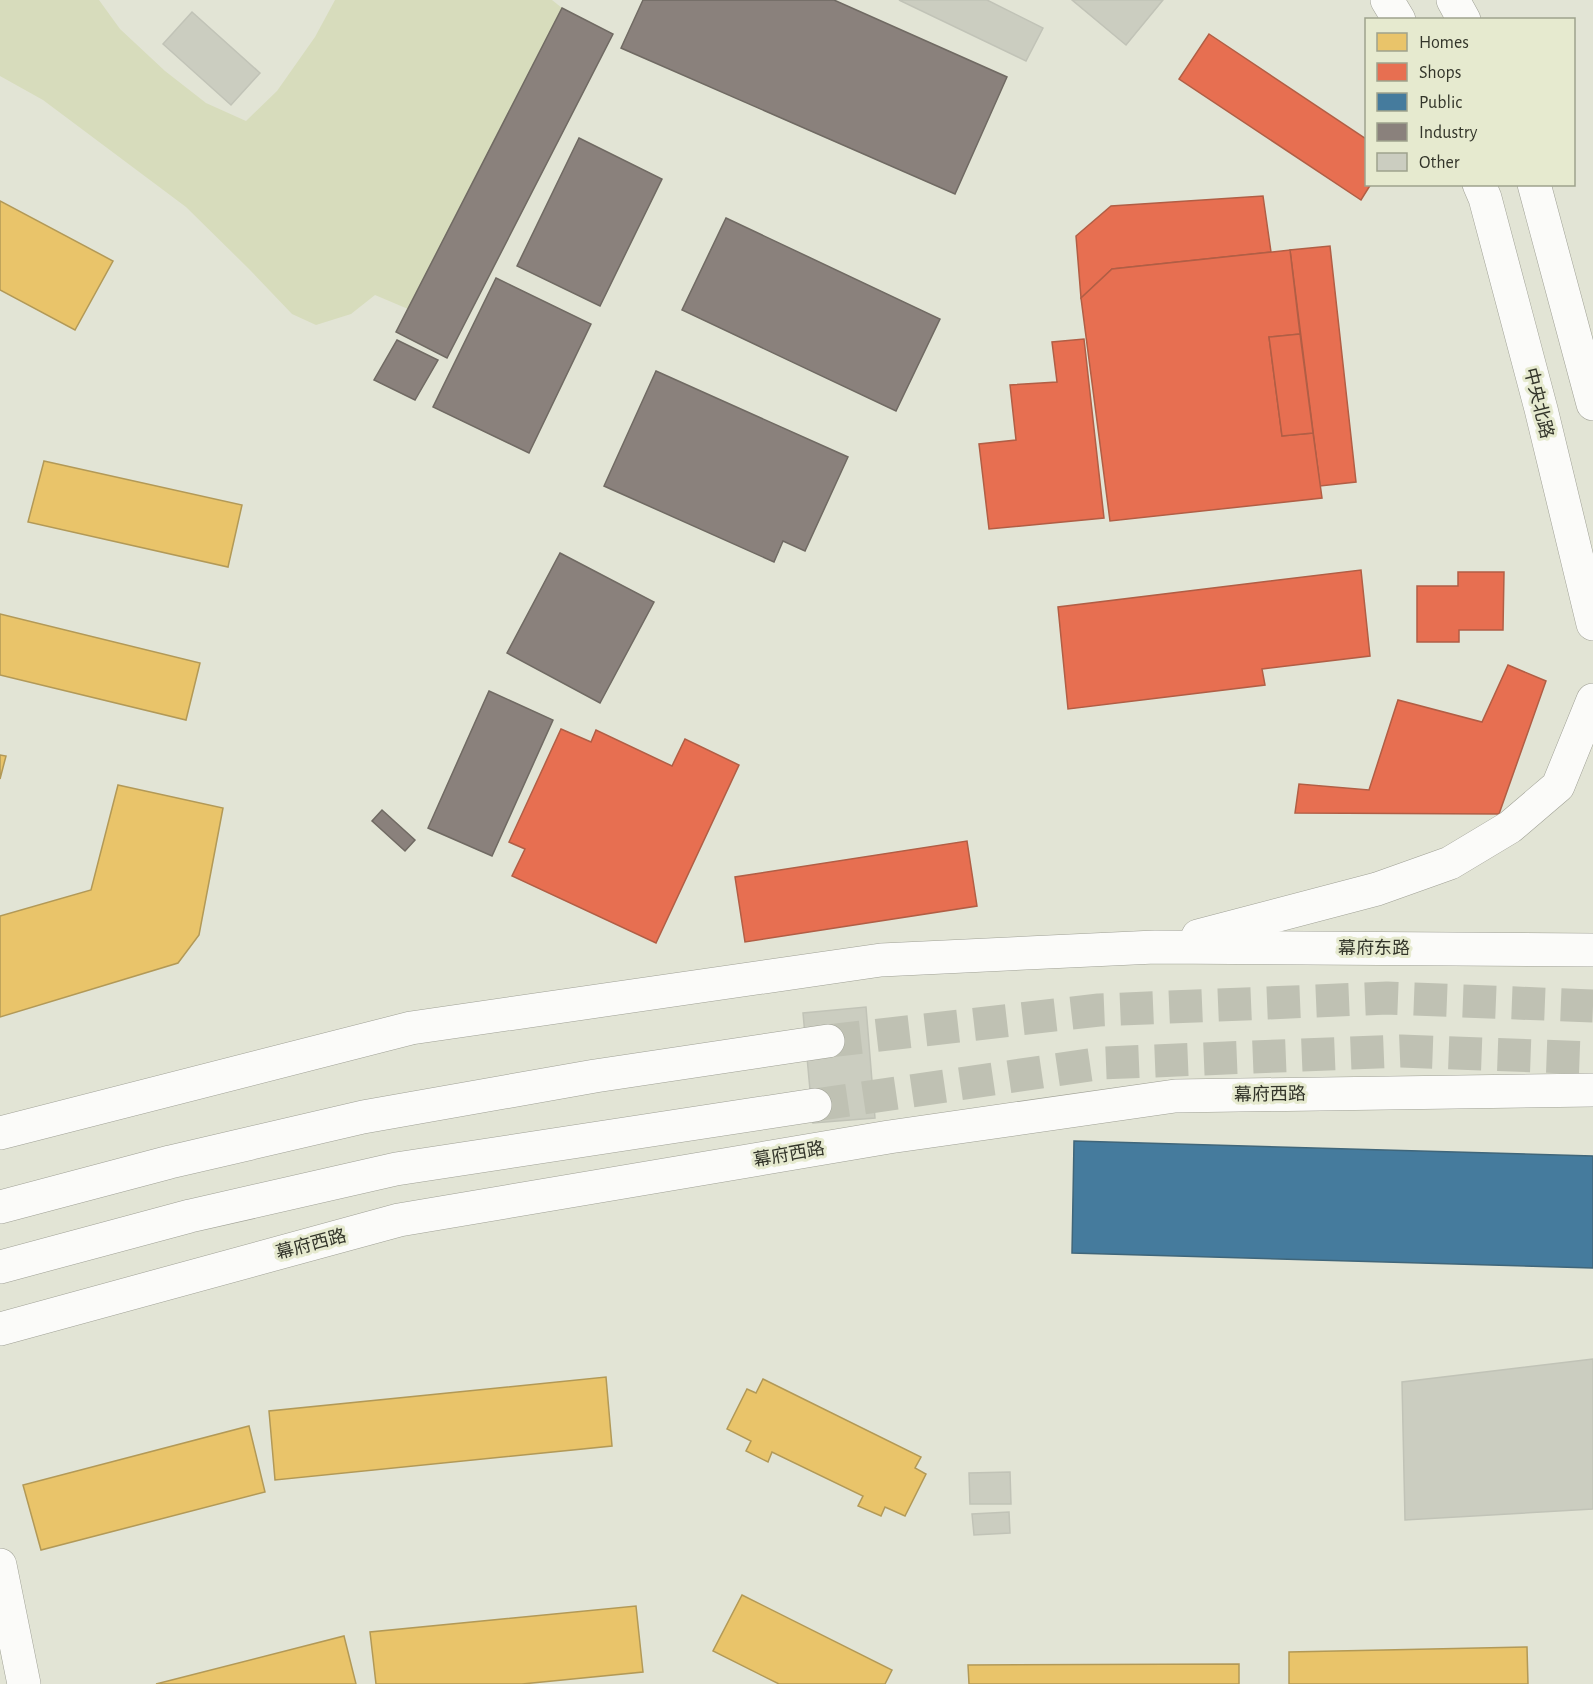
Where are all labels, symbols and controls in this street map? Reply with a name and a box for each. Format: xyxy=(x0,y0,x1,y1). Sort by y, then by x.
legend xyxy=(1365,18,1575,186)
text: Homes xyxy=(1419,34,1469,52)
text: Shops xyxy=(1419,64,1461,82)
text: Public xyxy=(1419,94,1462,112)
text: Industry xyxy=(1419,124,1478,142)
text: Other xyxy=(1419,154,1460,172)
street label: 中央北路 xyxy=(1521,366,1557,440)
street label: 幕府东路 xyxy=(1338,938,1410,958)
street label: 幕府西路 xyxy=(1234,1083,1306,1105)
street label: 幕府西路 xyxy=(752,1138,826,1170)
street label: 幕府西路 xyxy=(274,1225,348,1263)

